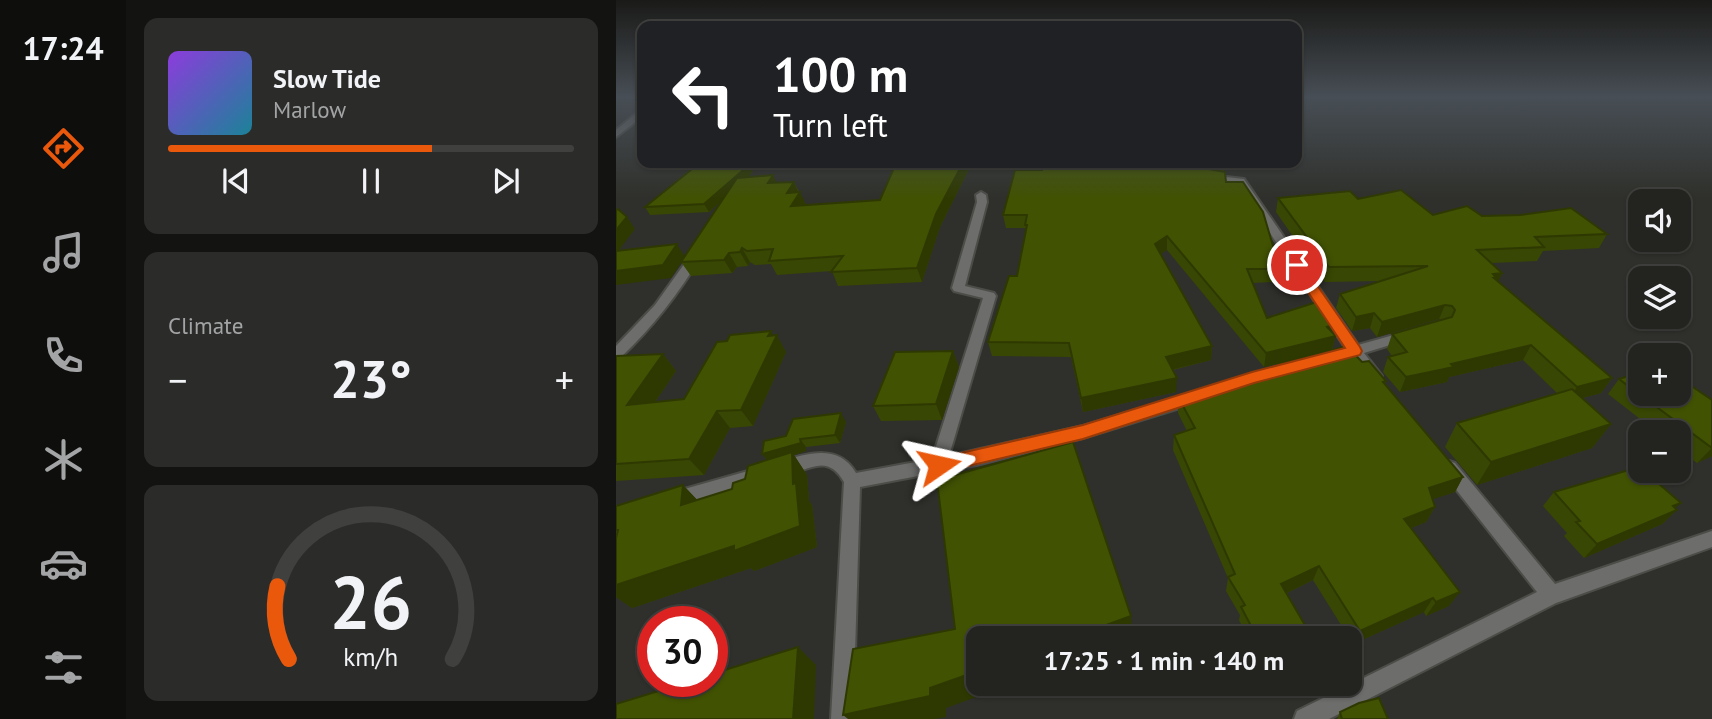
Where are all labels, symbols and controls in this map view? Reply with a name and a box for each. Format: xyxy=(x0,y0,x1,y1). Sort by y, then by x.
text: 17:24 xyxy=(22,27,104,69)
text: 100 m xyxy=(773,42,908,106)
icon: left xyxy=(658,49,749,140)
text: Slow Tide xyxy=(273,62,381,95)
text: Marlow xyxy=(273,95,346,124)
text: Turn left xyxy=(773,104,888,146)
icon: directions xyxy=(39,124,88,173)
icon: previous xyxy=(217,162,255,200)
icon: pause xyxy=(352,162,390,200)
icon: next xyxy=(487,162,525,200)
map controls xyxy=(1628,189,1691,483)
button: sound xyxy=(1628,189,1691,252)
icon: music xyxy=(39,228,88,277)
pin xyxy=(1267,235,1327,295)
icon: arrive xyxy=(1278,246,1316,284)
button: layers xyxy=(1628,266,1691,329)
text: Climate xyxy=(168,311,243,340)
icon: phone xyxy=(39,331,88,380)
button: + xyxy=(1628,343,1691,406)
text: 23° xyxy=(330,345,412,412)
text: − xyxy=(168,355,187,404)
text: + xyxy=(555,355,574,404)
button: − xyxy=(1628,420,1691,483)
position arrow xyxy=(902,428,976,502)
icon: climate xyxy=(39,435,88,484)
icon: car xyxy=(39,539,88,588)
text: 26 xyxy=(330,556,412,650)
speed limit sign: 30 xyxy=(637,606,728,697)
text: km/h xyxy=(344,641,398,673)
icon: filters xyxy=(39,643,88,692)
text: 17:25 · 1 min · 140 m xyxy=(1044,644,1284,677)

